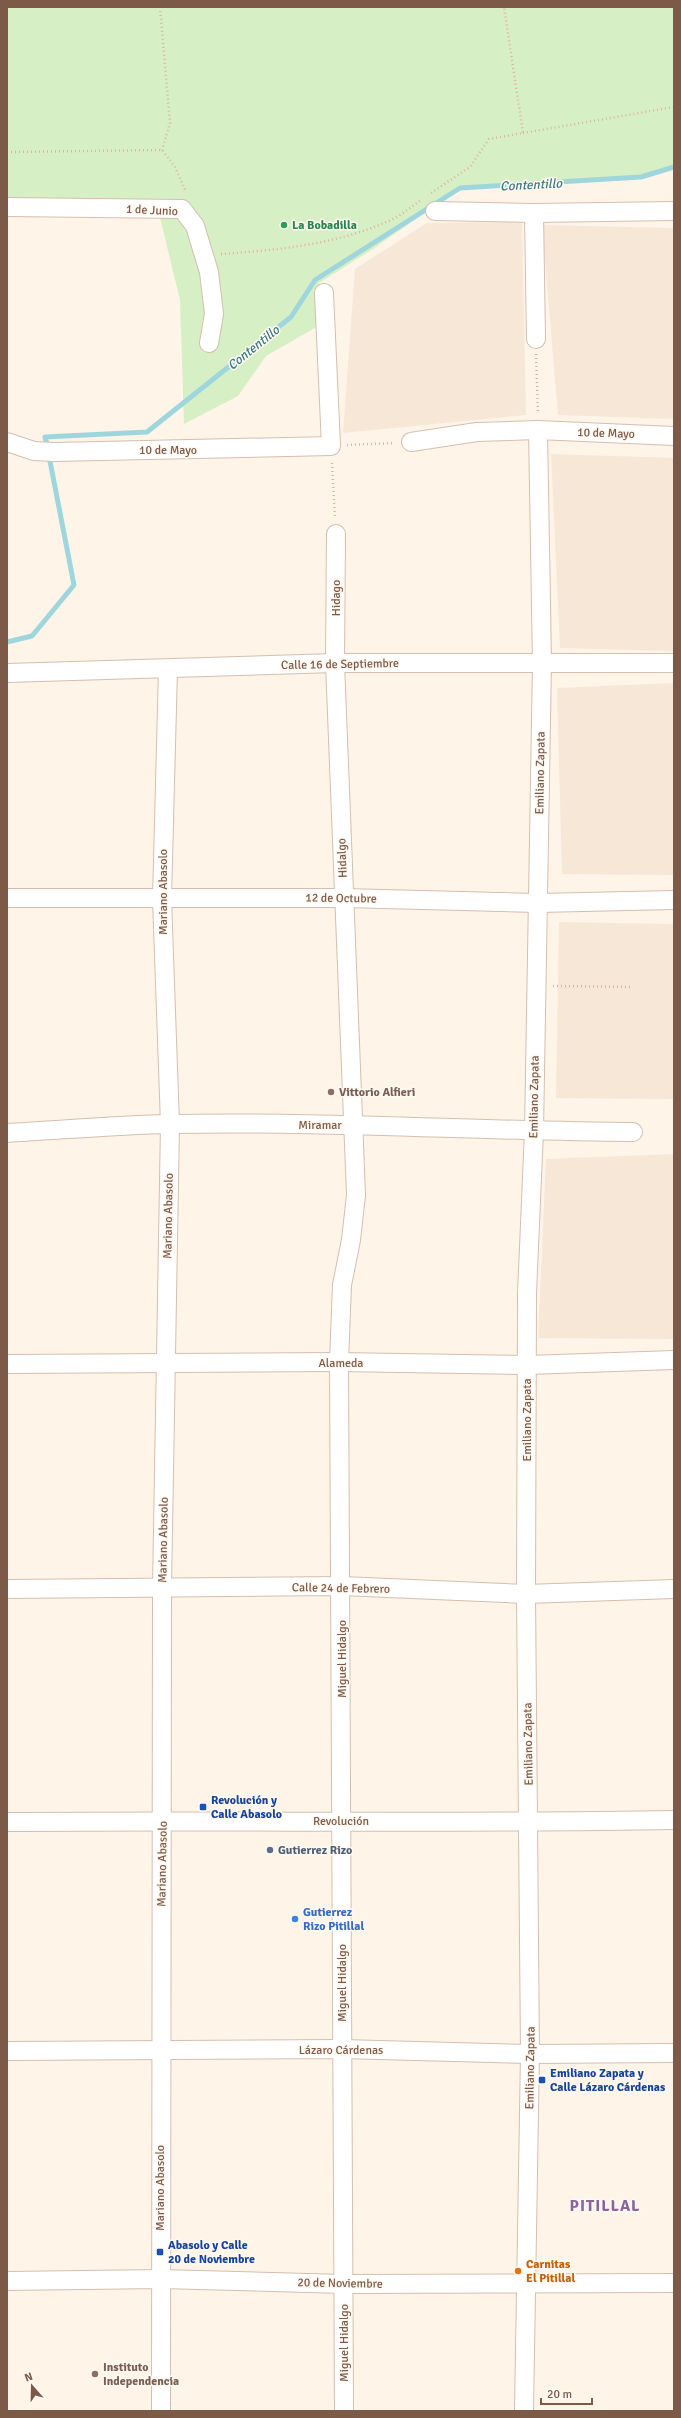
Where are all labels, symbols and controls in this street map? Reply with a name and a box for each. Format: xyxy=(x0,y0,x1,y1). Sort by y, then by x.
water label: Contentillo xyxy=(500,175,564,195)
street label: 1 de Junio xyxy=(126,202,178,219)
place label: La Bobadilla xyxy=(292,218,357,233)
marker: La Bobadilla xyxy=(279,220,289,230)
water label: Contentillo xyxy=(225,321,284,373)
street label: 10 de Mayo xyxy=(577,425,635,442)
street label: 10 de Mayo xyxy=(139,443,197,458)
street label: Hidago xyxy=(329,580,344,616)
street label: Calle 16 de Septiembre xyxy=(281,656,399,673)
street label: Emiliano Zapata xyxy=(532,731,549,815)
street label: Hidalgo xyxy=(334,838,351,878)
street label: Mariano Abasolo xyxy=(156,849,171,935)
street label: 12 de Octubre xyxy=(305,890,377,907)
street label: Emiliano Zapata xyxy=(526,1055,543,1139)
place label: Vittorio Alfieri xyxy=(339,1085,415,1100)
marker: Vittorio Alfieri xyxy=(326,1087,336,1097)
street label: Miramar xyxy=(298,1118,342,1133)
street label: Mariano Abasolo xyxy=(160,1173,177,1259)
street label: Alameda xyxy=(319,1356,363,1371)
street label: Emiliano Zapata xyxy=(520,1378,535,1462)
street label: Mariano Abasolo xyxy=(155,1497,172,1583)
street label: Calle 24 de Febrero xyxy=(292,1580,390,1597)
street label: Miguel Hidalgo xyxy=(335,1620,350,1698)
street label: Emiliano Zapata xyxy=(520,1702,537,1786)
place label: Revolución y Calle Abasolo xyxy=(211,1793,282,1822)
marker: Revolución y Calle Abasolo xyxy=(198,1802,208,1812)
street label: Revolución xyxy=(313,1814,369,1829)
street label: Mariano Abasolo xyxy=(154,1821,171,1907)
place label: Gutierrez Rizo xyxy=(278,1843,352,1858)
marker: Gutierrez Rizo xyxy=(265,1845,275,1855)
place label: Gutierrez Rizo Pitillal xyxy=(303,1905,364,1934)
marker: Gutierrez Rizo Pitillal xyxy=(290,1914,300,1924)
street label: Miguel Hidalgo xyxy=(335,1944,350,2022)
street label: Emiliano Zapata xyxy=(522,2026,539,2110)
street label: Lázaro Cárdenas xyxy=(299,2043,383,2058)
place label: Emiliano Zapata y Calle Lázaro Cárdenas xyxy=(550,2066,666,2095)
marker: Emiliano Zapata y Calle Lázaro Cárdenas xyxy=(537,2075,547,2085)
street label: Mariano Abasolo xyxy=(153,2145,168,2231)
district label: PITILLAL xyxy=(570,2196,640,2216)
place label: Abasolo y Calle 20 de Noviembre xyxy=(168,2238,255,2267)
marker: Abasolo y Calle 20 de Noviembre xyxy=(155,2247,165,2257)
place label: Carnitas El Pitillal xyxy=(526,2257,576,2286)
marker: Carnitas El Pitillal xyxy=(513,2266,523,2276)
street label: 20 de Noviembre xyxy=(297,2275,383,2292)
street label: Miguel Hidalgo xyxy=(337,2304,352,2382)
place label: Instituto Independencia xyxy=(103,2360,179,2389)
north arrow xyxy=(12,2366,52,2406)
marker: Instituto Independencia xyxy=(90,2369,100,2379)
text: N xyxy=(23,2370,35,2384)
scale bar xyxy=(541,2380,592,2406)
text: 20 m xyxy=(547,2387,572,2402)

